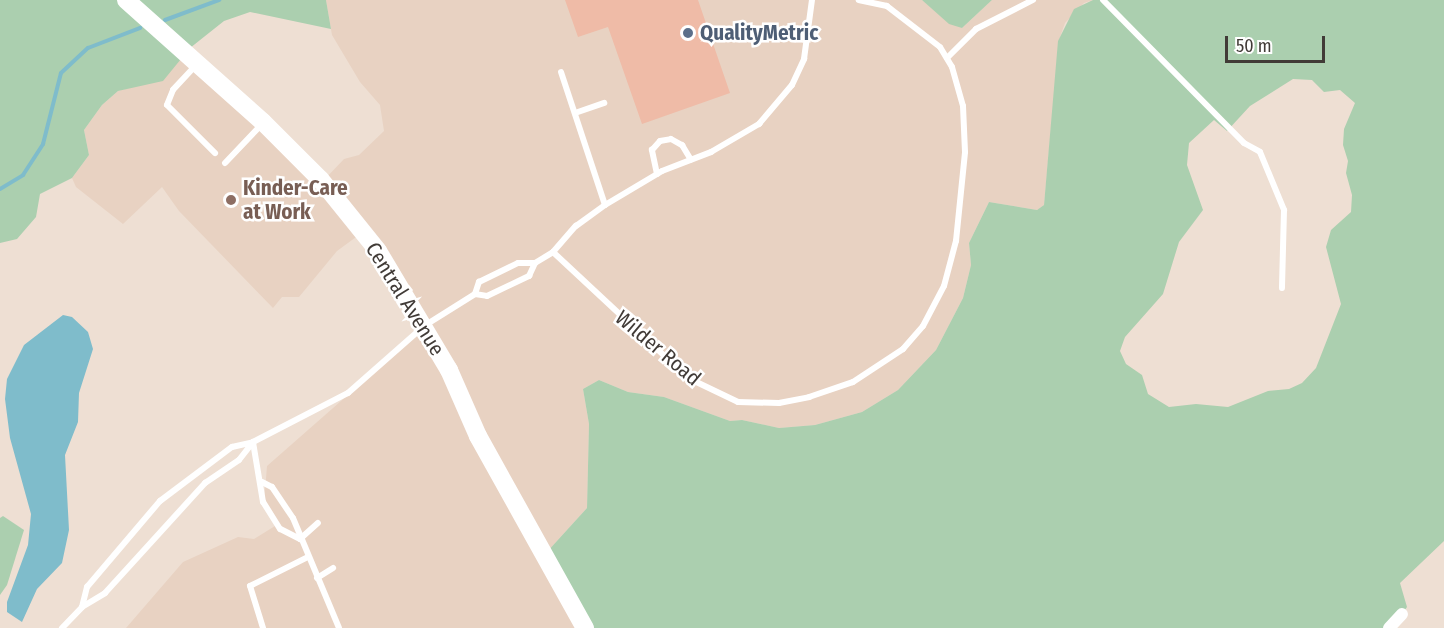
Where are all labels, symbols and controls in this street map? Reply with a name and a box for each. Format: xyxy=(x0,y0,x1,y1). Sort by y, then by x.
place label: QualityMetric xyxy=(700,20,818,46)
scale bar xyxy=(1228,24,1328,62)
marker: QualityMetric xyxy=(681,26,695,40)
text: 50 m xyxy=(1236,35,1272,57)
place label: Kinder-Care at Work xyxy=(243,175,348,225)
marker: Kinder-Care at Work xyxy=(224,193,238,207)
street label: Central Avenue xyxy=(360,238,450,360)
street label: Wilder Road xyxy=(610,305,706,391)

